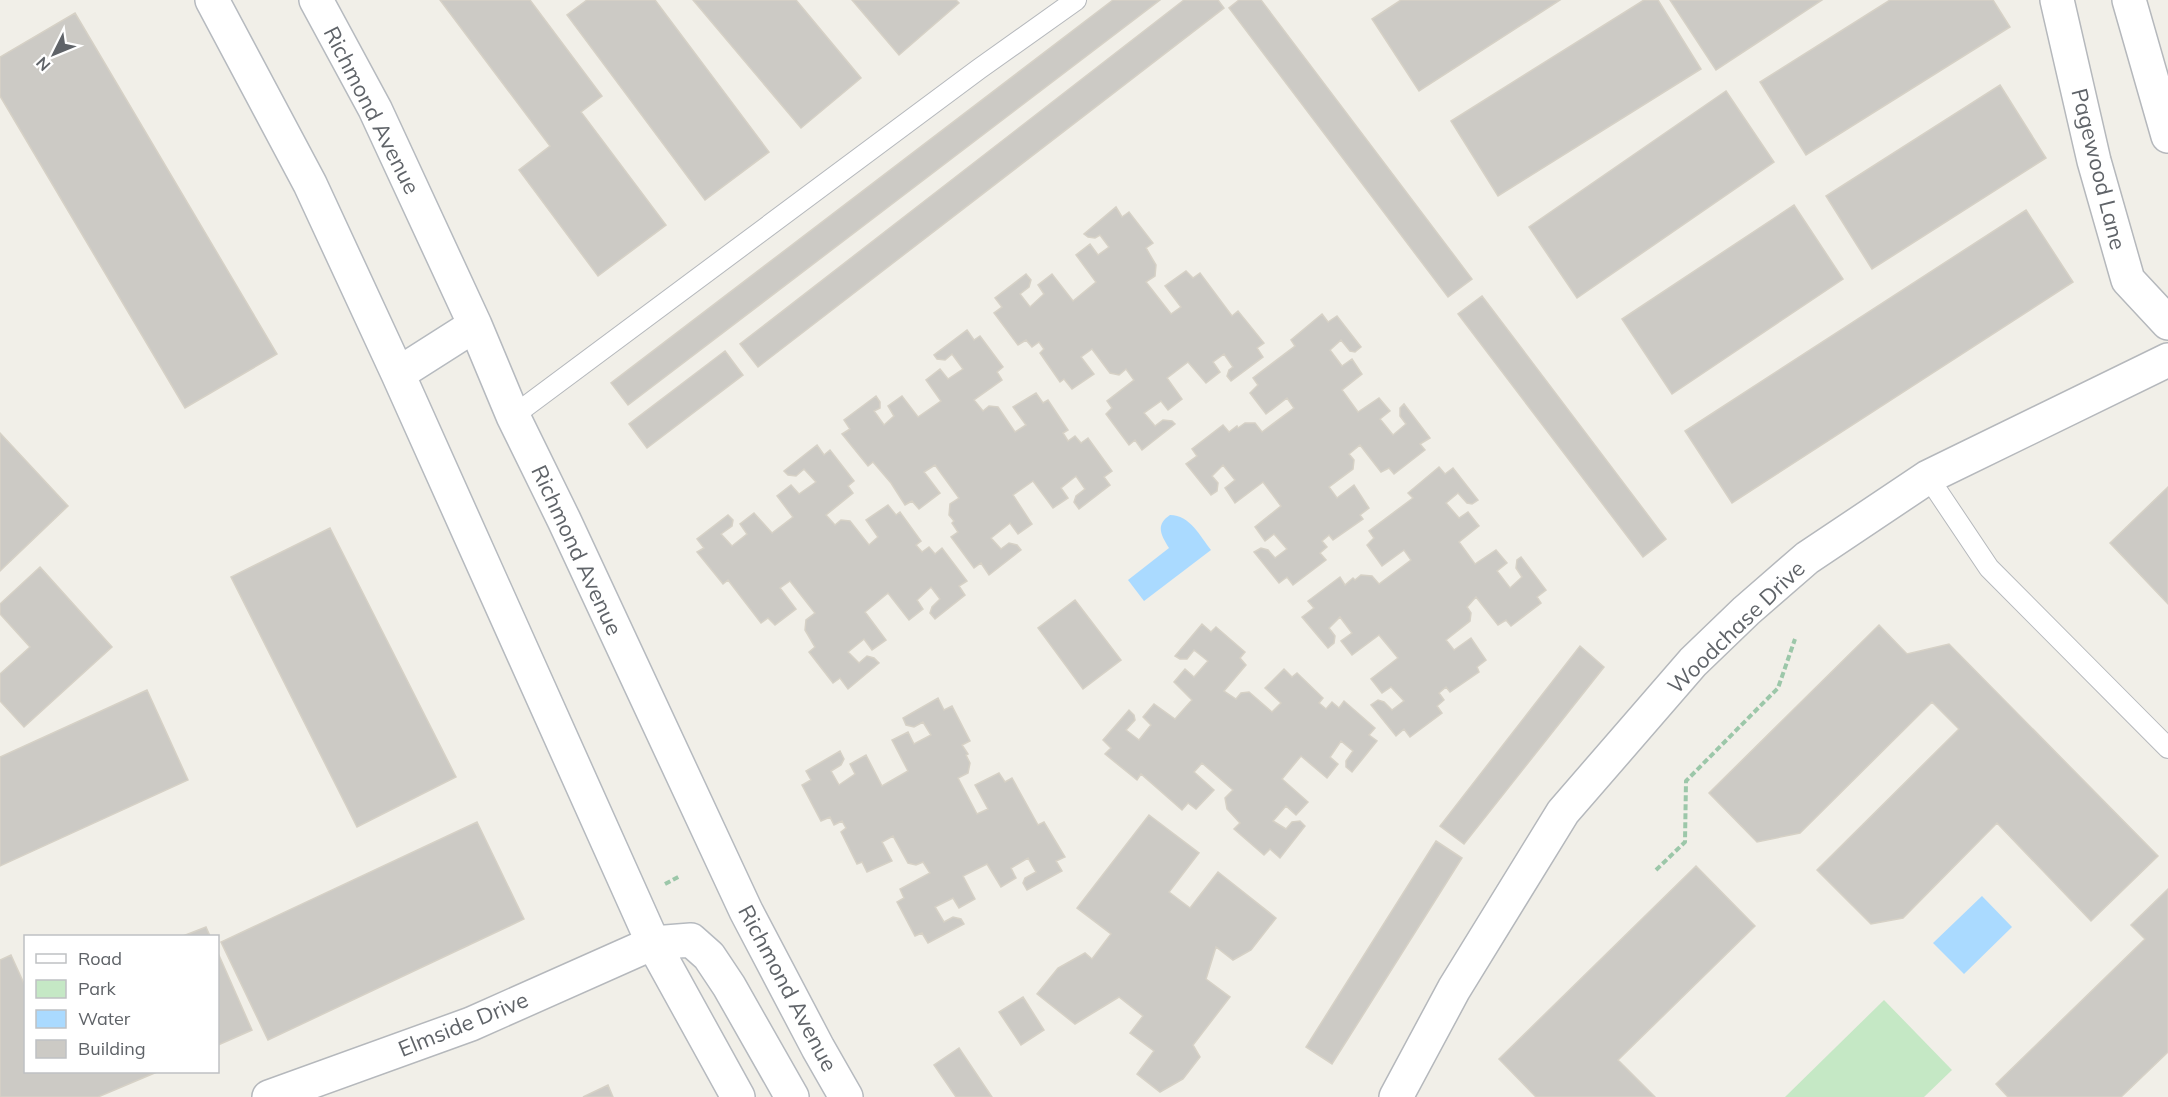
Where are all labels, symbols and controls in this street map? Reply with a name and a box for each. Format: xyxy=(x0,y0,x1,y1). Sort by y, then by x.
street label: Richmond Avenue xyxy=(318,21,426,199)
north arrow xyxy=(24,24,84,84)
text: N xyxy=(32,53,54,75)
street label: Pagewood Lane xyxy=(2065,85,2133,253)
street label: Richmond Avenue xyxy=(525,460,629,640)
street label: Woodchase Drive xyxy=(1661,554,1811,700)
street label: Richmond Avenue xyxy=(732,900,844,1076)
legend xyxy=(24,935,219,1073)
text: Road xyxy=(78,947,122,970)
text: Park xyxy=(78,977,117,1000)
street label: Elmside Drive xyxy=(394,985,532,1063)
text: Water xyxy=(78,1007,131,1030)
text: Building xyxy=(78,1037,146,1060)

